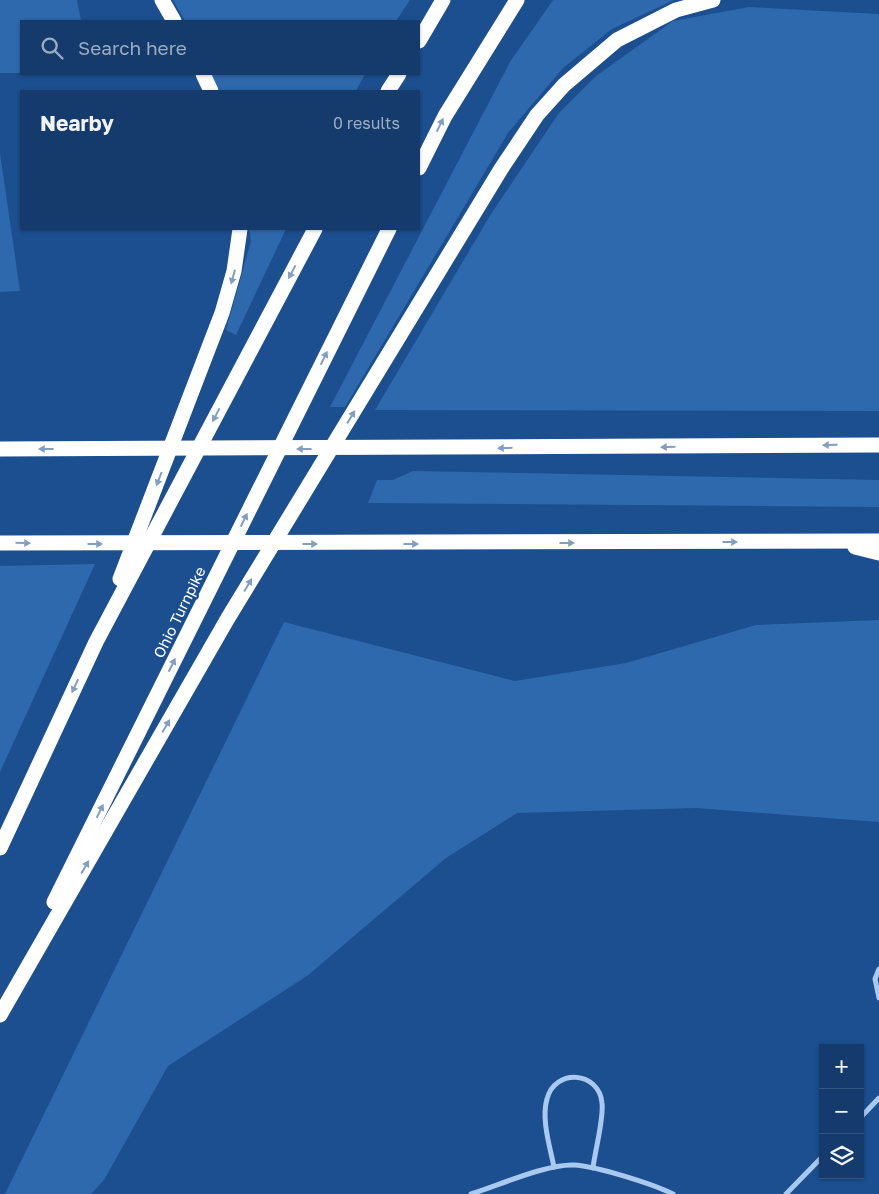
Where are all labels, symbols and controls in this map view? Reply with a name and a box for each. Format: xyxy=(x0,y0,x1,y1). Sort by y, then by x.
search box xyxy=(20,20,420,75)
icon: search xyxy=(38,34,66,62)
text: Search here xyxy=(78,36,187,59)
text: Nearby xyxy=(40,110,114,136)
text: 0 results xyxy=(333,113,400,133)
one-way arrow xyxy=(437,118,445,132)
one-way arrow xyxy=(288,265,297,279)
one-way arrow xyxy=(228,269,236,284)
one-way arrow xyxy=(320,351,328,366)
one-way arrow xyxy=(212,408,220,423)
one-way arrow xyxy=(347,410,356,423)
one-way arrow xyxy=(822,441,838,449)
one-way arrow xyxy=(660,443,676,451)
one-way arrow xyxy=(497,444,513,452)
one-way arrow xyxy=(38,445,54,453)
one-way arrow xyxy=(296,445,312,453)
one-way arrow xyxy=(155,471,162,486)
one-way arrow xyxy=(240,512,248,527)
one-way arrow xyxy=(722,538,738,546)
one-way arrow xyxy=(15,539,31,547)
one-way arrow xyxy=(559,539,575,547)
one-way arrow xyxy=(87,540,103,548)
one-way arrow xyxy=(302,540,318,548)
one-way arrow xyxy=(404,540,420,548)
street label: Ohio Turnpike xyxy=(149,563,209,661)
one-way arrow xyxy=(243,579,253,592)
one-way arrow xyxy=(168,658,176,672)
one-way arrow xyxy=(71,679,79,693)
one-way arrow xyxy=(162,718,170,733)
one-way arrow xyxy=(95,803,104,818)
one-way arrow xyxy=(81,860,90,873)
map controls xyxy=(819,1044,864,1179)
button: + xyxy=(819,1044,864,1089)
button: − xyxy=(819,1089,864,1134)
button: layers xyxy=(819,1134,864,1179)

